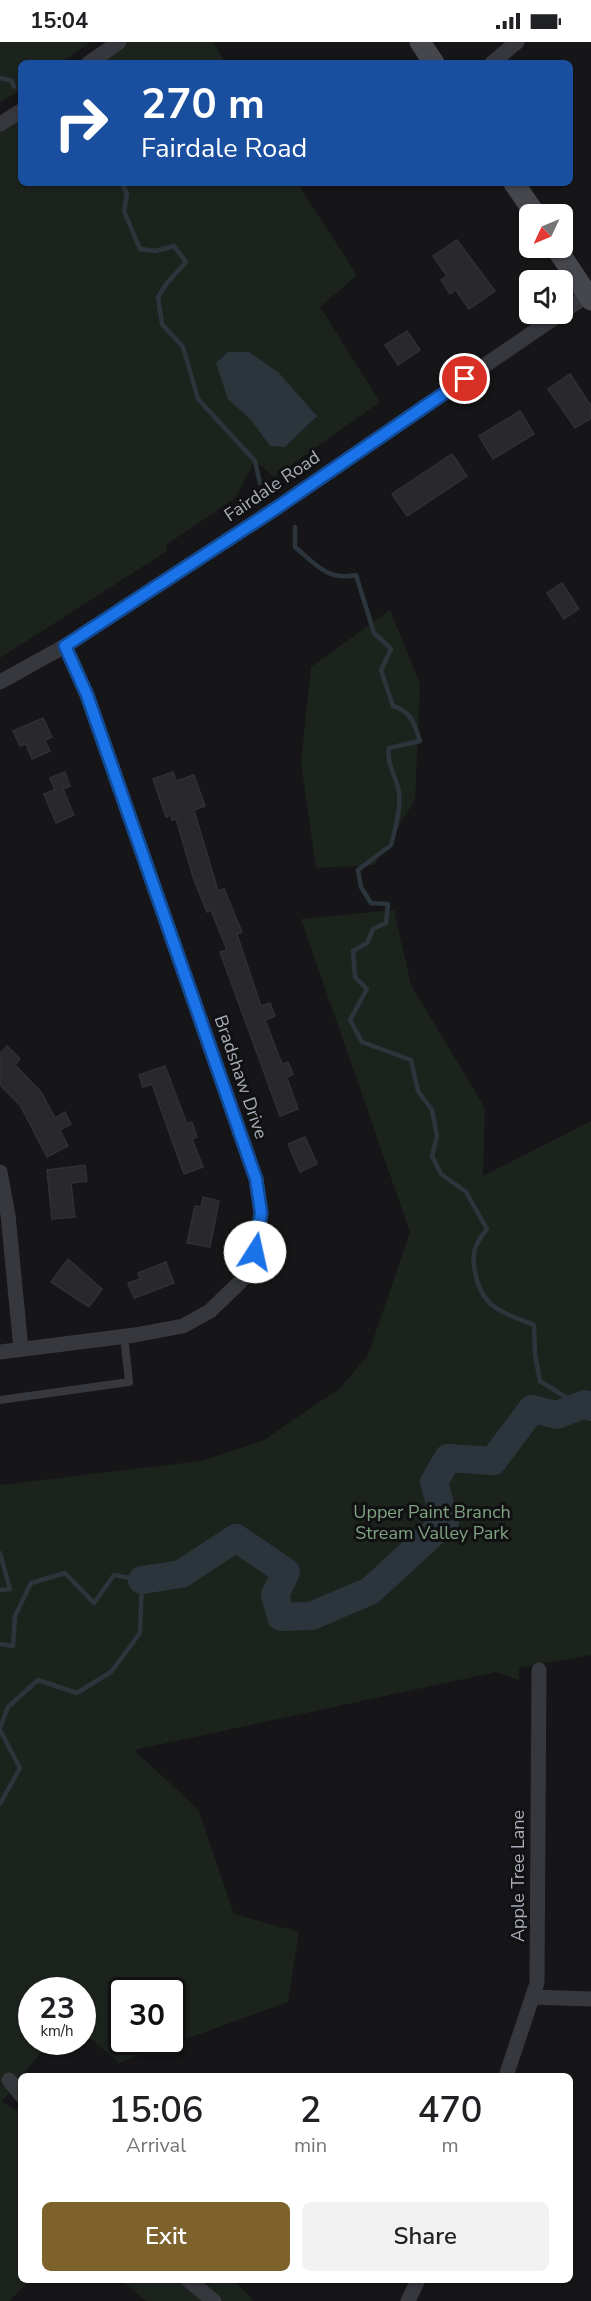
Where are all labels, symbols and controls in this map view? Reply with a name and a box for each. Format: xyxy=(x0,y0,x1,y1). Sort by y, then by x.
text: 15:04 xyxy=(30,6,88,36)
text: 270 m xyxy=(141,76,265,133)
icon: right xyxy=(42,84,120,162)
text: Fairdale Road xyxy=(141,130,307,167)
north arrow xyxy=(519,204,573,258)
map controls xyxy=(519,204,573,324)
button: sound xyxy=(519,270,573,324)
pin xyxy=(439,353,490,404)
icon: arrive xyxy=(448,362,481,395)
street label: Fairdale Road xyxy=(219,445,325,527)
street label: Bradshaw Drive xyxy=(209,1012,273,1142)
position arrow xyxy=(223,1220,287,1284)
park label: Upper Paint Branch Stream Valley Park xyxy=(353,1500,511,1545)
street label: Apple Tree Lane xyxy=(506,1810,530,1942)
speed limit sign: 30 xyxy=(108,1977,186,2055)
text: 23 xyxy=(39,1988,75,2029)
text: km/h xyxy=(40,2021,74,2041)
text: 15:06 xyxy=(109,2086,203,2135)
text: 2 xyxy=(300,2086,321,2135)
text: 470 xyxy=(418,2086,482,2135)
text: Arrival xyxy=(126,2132,186,2159)
text: min xyxy=(294,2132,327,2159)
text: m xyxy=(442,2132,459,2159)
button: Exit xyxy=(42,2202,290,2271)
button: Share xyxy=(302,2202,549,2271)

